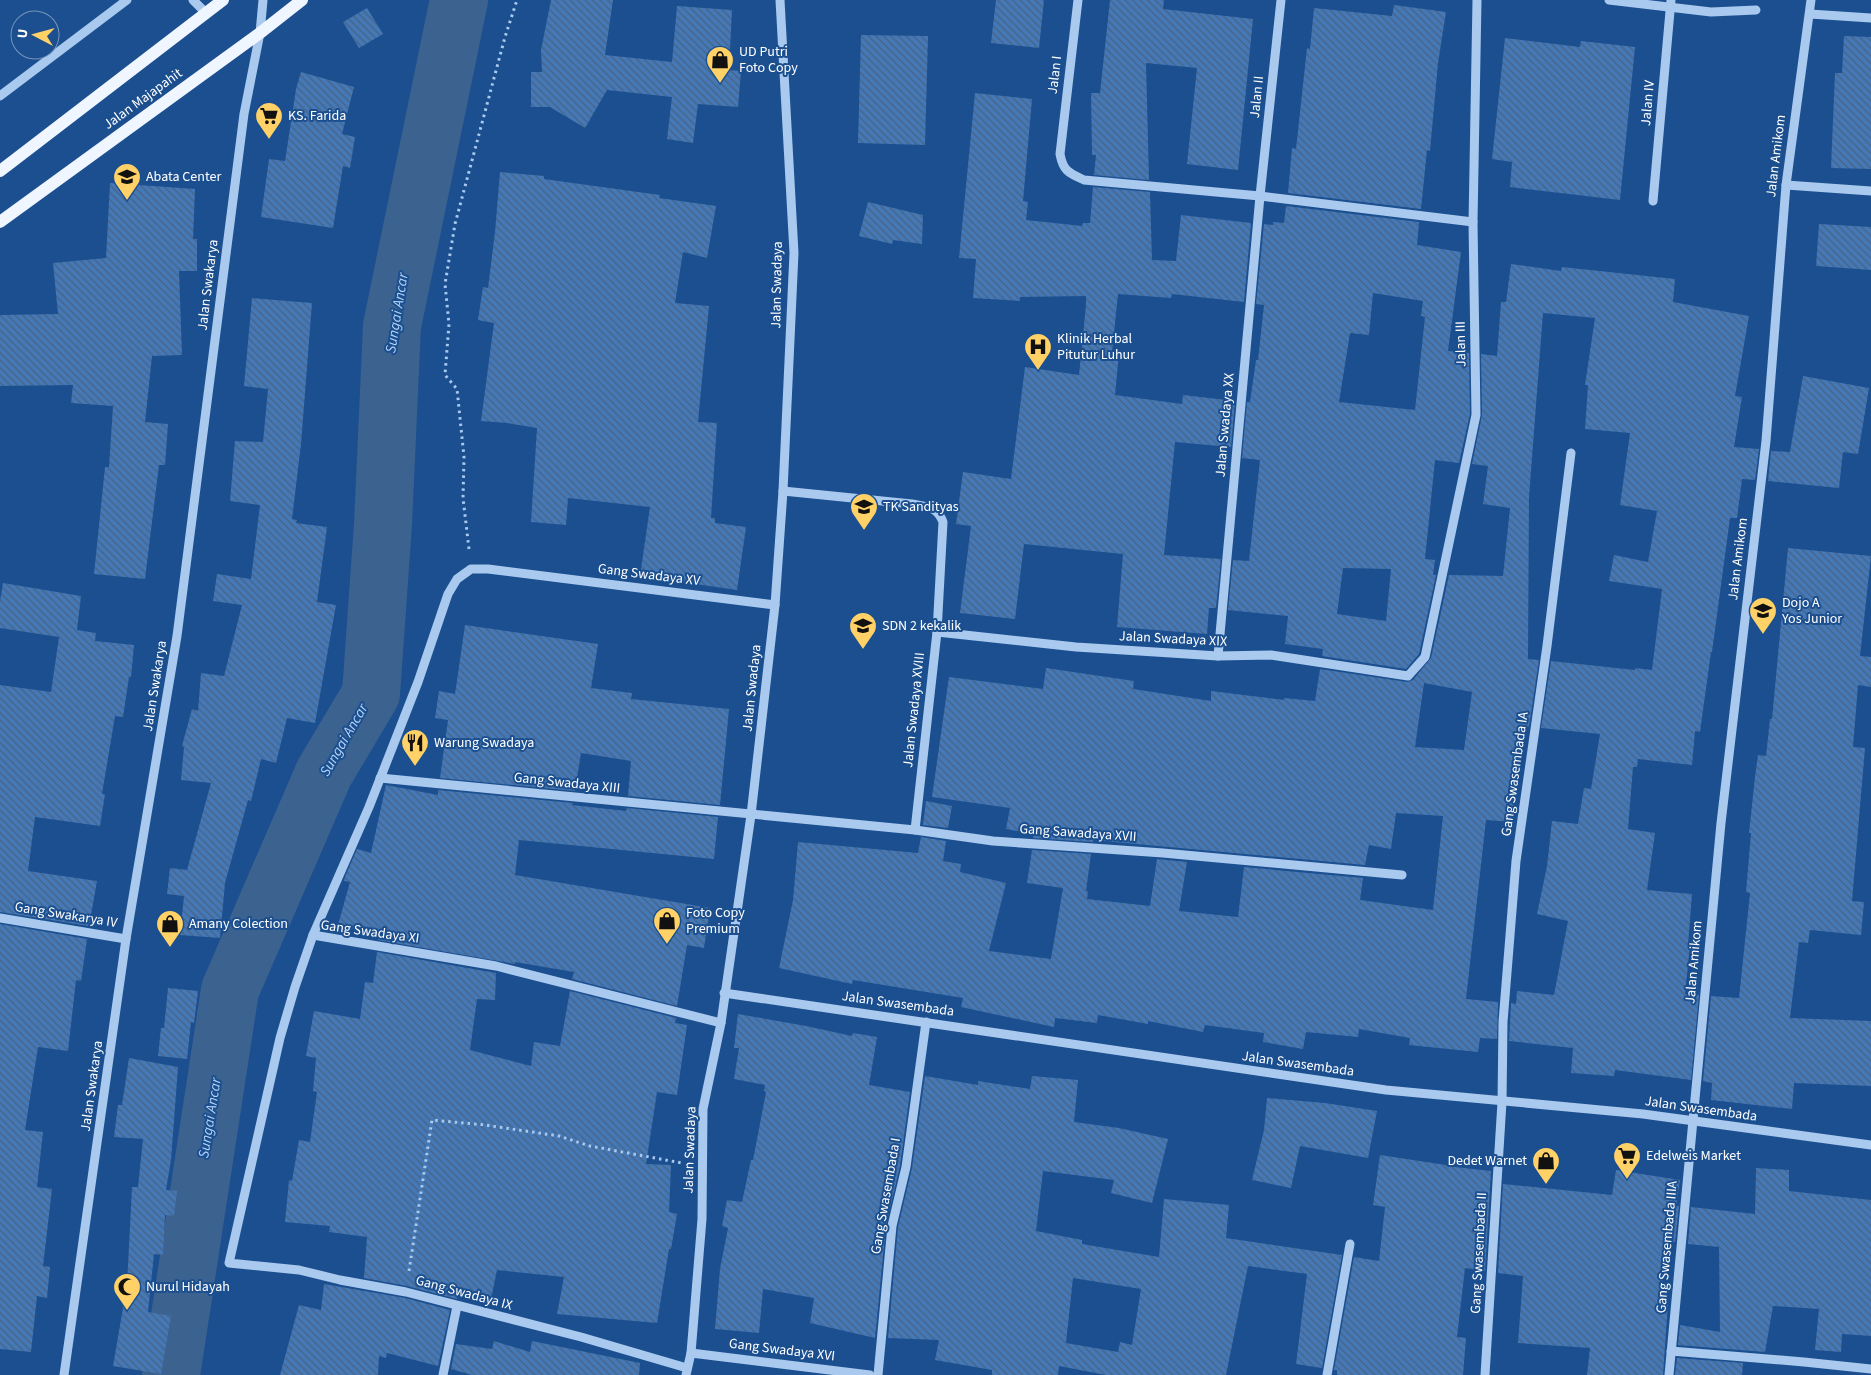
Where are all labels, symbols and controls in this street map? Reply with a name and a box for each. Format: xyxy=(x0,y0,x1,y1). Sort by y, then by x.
north arrow xyxy=(10,10,60,60)
text: U xyxy=(13,28,33,39)
place label: UD Putri Foto Copy xyxy=(739,42,798,78)
shop icon: UD Putri Foto Copy xyxy=(705,45,735,84)
street label: Jalan I xyxy=(1043,55,1067,95)
street label: Jalan Majapahit xyxy=(99,63,187,134)
street label: Jalan II xyxy=(1245,75,1269,119)
street label: Jalan IV xyxy=(1636,79,1660,127)
supermarket icon: KS. Farida xyxy=(254,101,284,140)
place label: KS. Farida xyxy=(288,106,346,126)
street label: Jalan Amikom xyxy=(1761,113,1791,199)
school or university icon: Abata Center xyxy=(112,162,142,201)
place label: Abata Center xyxy=(146,167,221,187)
street label: Jalan Swakarya xyxy=(192,238,224,332)
street label: Jalan Swadaya xyxy=(766,241,788,329)
water label: Sungai Ancar xyxy=(380,271,414,355)
street label: Jalan III xyxy=(1451,321,1471,367)
place label: Klinik Herbal Pitutur Luhur xyxy=(1057,329,1135,365)
hospital icon: Klinik Herbal Pitutur Luhur xyxy=(1023,332,1053,371)
street label: Jalan Swadaya XX xyxy=(1210,372,1240,478)
school or university icon: TK Sandityas xyxy=(849,492,879,531)
place label: TK Sandityas xyxy=(883,497,959,517)
street label: Jalan Amikom xyxy=(1723,516,1753,602)
street label: Gang Swadaya XV xyxy=(597,559,702,591)
place label: Dojo A Yos Junior xyxy=(1781,593,1842,629)
school or university icon: Dojo A Yos Junior xyxy=(1748,596,1778,635)
school or university icon: SDN 2 kekalik xyxy=(848,611,878,650)
place label: SDN 2 kekalik xyxy=(882,616,961,636)
street label: Jalan Swadaya XIX xyxy=(1118,626,1228,652)
street label: Jalan Swakarya xyxy=(138,639,172,733)
street label: Jalan Swadaya xyxy=(737,643,767,733)
street label: Jalan Swadaya XVIII xyxy=(898,651,930,769)
water label: Sungai Ancar xyxy=(315,699,374,780)
street label: Gang Swasembada IA xyxy=(1496,710,1534,838)
restaurant icon: Warung Swadaya xyxy=(400,728,430,767)
place label: Warung Swadaya xyxy=(434,733,534,753)
street label: Gang Swadaya XIII xyxy=(513,767,621,799)
street label: Gang Sawadaya XVII xyxy=(1019,819,1137,847)
street label: Gang Swakarya IV xyxy=(13,897,120,933)
place label: Foto Copy Premium xyxy=(686,903,745,939)
shop icon: Foto Copy Premium xyxy=(652,906,682,945)
shop icon: Amany Colection xyxy=(155,909,185,948)
place label: Amany Colection xyxy=(189,914,288,934)
street label: Gang Swadaya XI xyxy=(319,915,421,949)
street label: Jalan Amikom xyxy=(1680,920,1708,1004)
street label: Jalan Swasembada xyxy=(841,986,955,1022)
street label: Jalan Swakarya xyxy=(76,1039,108,1133)
street label: Jalan Swasembada xyxy=(1241,1046,1355,1082)
water label: Sungai Ancar xyxy=(193,1076,227,1160)
street label: Jalan Swasembada xyxy=(1644,1091,1758,1127)
street label: Jalan Swadaya xyxy=(678,1106,702,1194)
street label: Gang Swasembada I xyxy=(866,1136,906,1256)
supermarket icon: Edelweis Market xyxy=(1612,1141,1642,1180)
shop icon: Dedet Warnet xyxy=(1531,1146,1561,1185)
place label: Edelweis Market xyxy=(1646,1146,1741,1166)
place label: Dedet Warnet xyxy=(1447,1151,1527,1171)
street label: Gang Swasembada IIIA xyxy=(1651,1180,1683,1314)
street label: Gang Swasembada II xyxy=(1466,1192,1492,1314)
street label: Gang Swadaya IX xyxy=(413,1270,515,1316)
mosque icon: Nurul Hidayah xyxy=(112,1272,142,1311)
place label: Nurul Hidayah xyxy=(146,1277,230,1297)
street label: Gang Swadaya XVI xyxy=(728,1334,836,1366)

